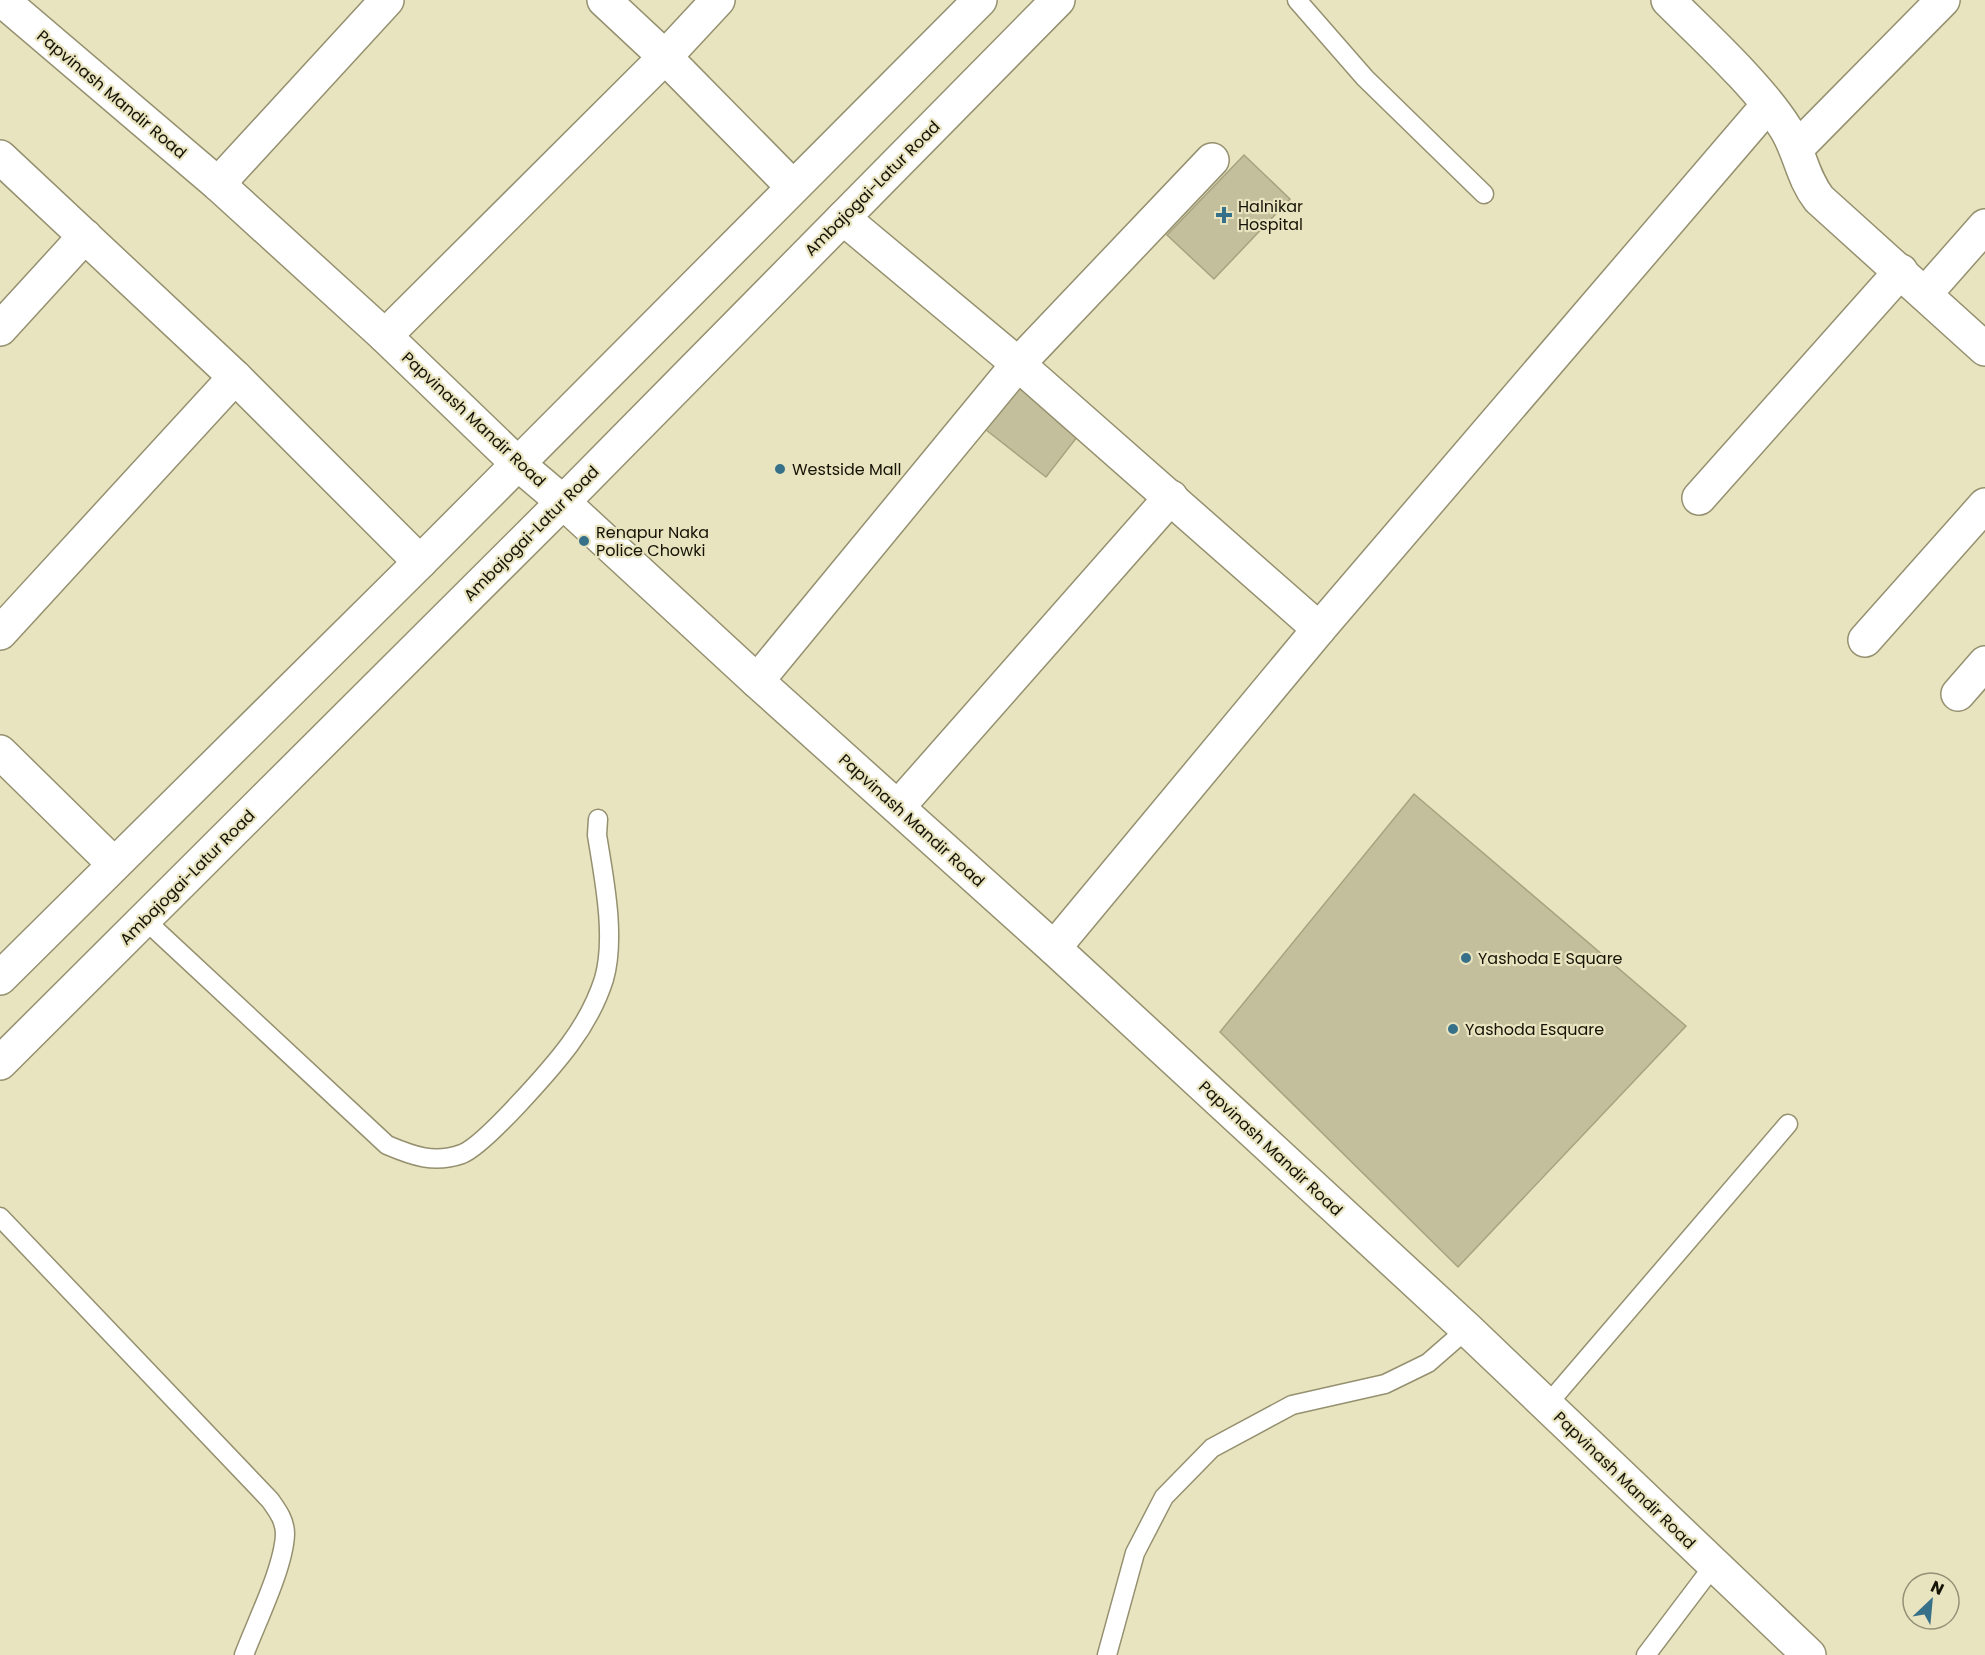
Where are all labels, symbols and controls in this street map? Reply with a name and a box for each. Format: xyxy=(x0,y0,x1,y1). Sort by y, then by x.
street label: Papvinash Mandir Road xyxy=(32,25,192,164)
street label: Ambajogai-Latur Road xyxy=(799,115,945,261)
place label: Halnikar Hospital xyxy=(1238,195,1303,236)
marker: Halnikar Hospital xyxy=(1215,206,1233,224)
street label: Papvinash Mandir Road xyxy=(397,346,551,492)
place label: Westside Mall xyxy=(792,458,901,481)
street label: Ambajogai-Latur Road xyxy=(458,460,604,606)
marker: Westside Mall xyxy=(773,462,787,476)
place label: Renapur Naka Police Chowki xyxy=(596,521,709,562)
marker: Renapur Naka Police Chowki xyxy=(577,534,591,548)
street label: Papvinash Mandir Road xyxy=(834,749,990,892)
street label: Ambajogai-Latur Road xyxy=(114,804,260,950)
place label: Yashoda E Square xyxy=(1478,947,1623,970)
marker: Yashoda E Square xyxy=(1459,951,1473,965)
place label: Yashoda Esquare xyxy=(1465,1018,1604,1041)
marker: Yashoda Esquare xyxy=(1446,1022,1460,1036)
street label: Papvinash Mandir Road xyxy=(1194,1075,1348,1221)
street label: Papvinash Mandir Road xyxy=(1549,1406,1701,1554)
north arrow xyxy=(1901,1571,1961,1631)
text: N xyxy=(1927,1575,1948,1601)

